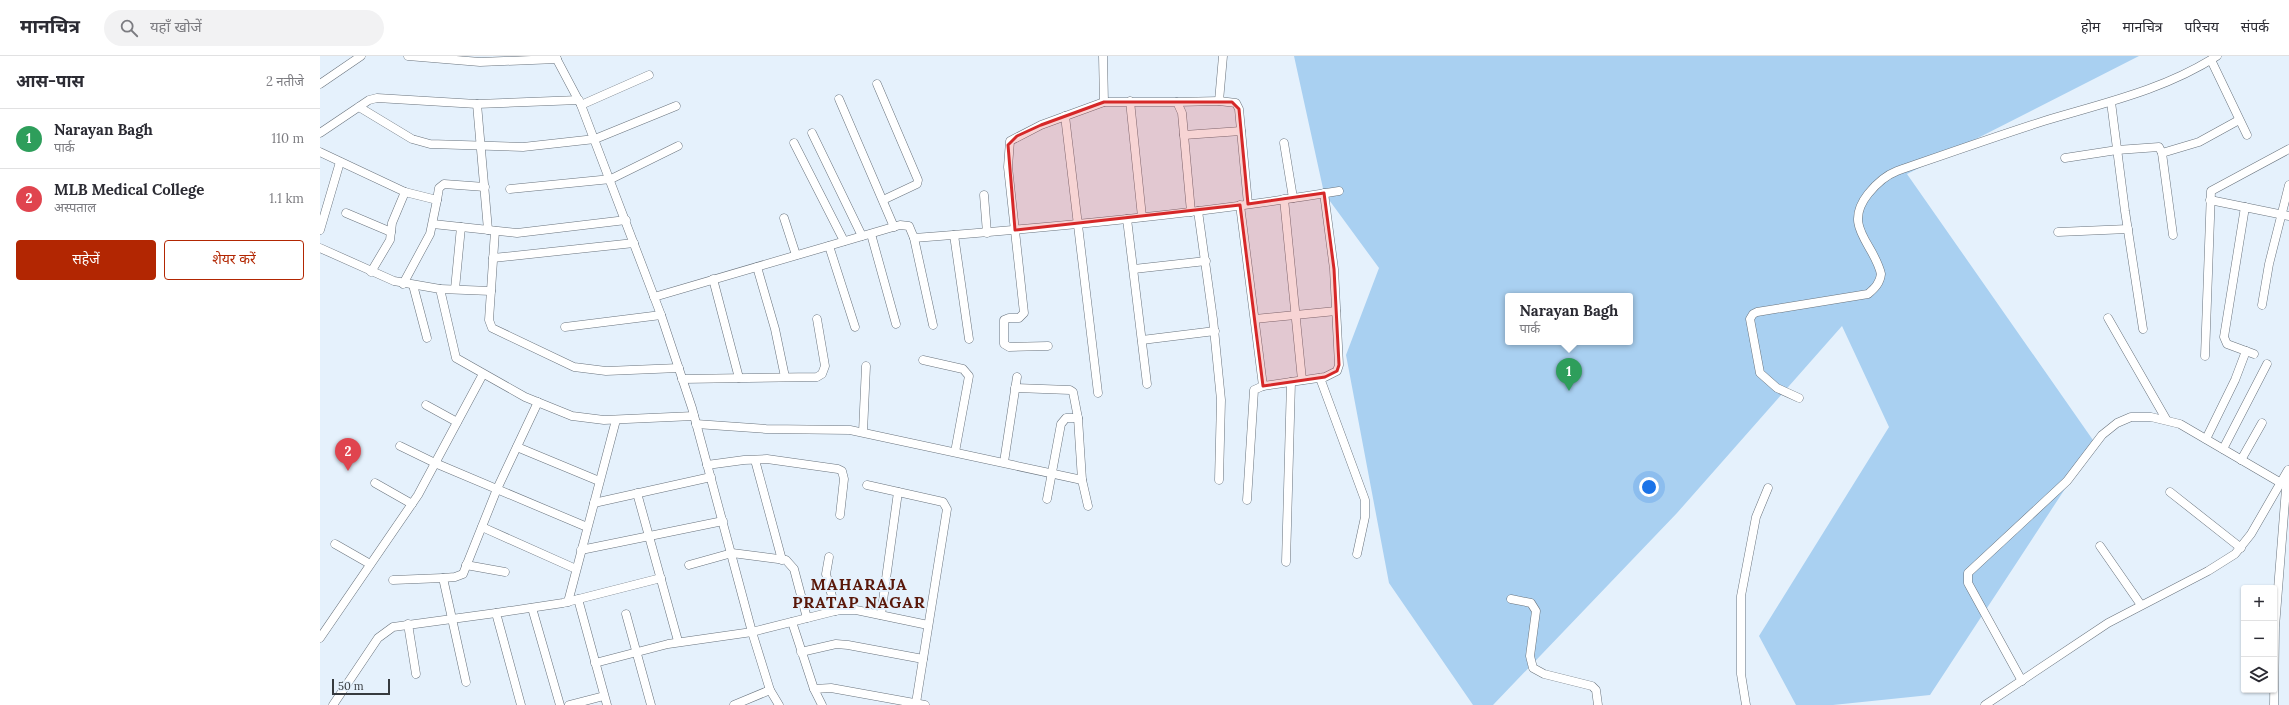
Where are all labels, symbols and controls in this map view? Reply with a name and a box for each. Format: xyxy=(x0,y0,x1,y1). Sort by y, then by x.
search box xyxy=(104,10,384,46)
text: मानचित्र xyxy=(20,14,80,38)
icon: search xyxy=(118,17,140,39)
text: यहाँ खोजें xyxy=(150,17,202,36)
text: होम xyxy=(2081,18,2100,36)
text: मानचित्र xyxy=(2122,18,2163,36)
text: परिचय xyxy=(2185,18,2219,36)
text: संपर्क xyxy=(2241,18,2269,36)
text: आस-पास xyxy=(16,70,84,92)
text: 2 नतीजे xyxy=(266,73,304,90)
text: Narayan Bagh xyxy=(54,120,153,139)
text: 1 xyxy=(26,130,32,147)
text: 110 m xyxy=(271,130,304,147)
text: पार्क xyxy=(54,139,75,156)
text: MLB Medical College xyxy=(54,180,204,199)
text: 2 xyxy=(26,190,32,207)
text: 1.1 km xyxy=(269,190,304,207)
text: अस्पताल xyxy=(54,199,96,216)
button: सहेजें xyxy=(16,240,156,280)
button: शेयर करें xyxy=(164,240,304,280)
popup xyxy=(1505,293,1633,345)
text: Narayan Bagh xyxy=(1520,301,1618,320)
text: पार्क xyxy=(1520,320,1540,337)
pin: 1 xyxy=(1556,358,1582,391)
pin: 2 xyxy=(335,438,361,471)
your location xyxy=(1639,477,1659,497)
district label: MAHARAJA PRATAP NAGAR xyxy=(792,574,926,612)
map controls xyxy=(2241,585,2277,693)
button: + xyxy=(2241,585,2277,621)
button: − xyxy=(2241,621,2277,657)
button: layers xyxy=(2241,657,2277,693)
scale bar xyxy=(332,677,390,696)
text: 50 m xyxy=(338,679,364,693)

